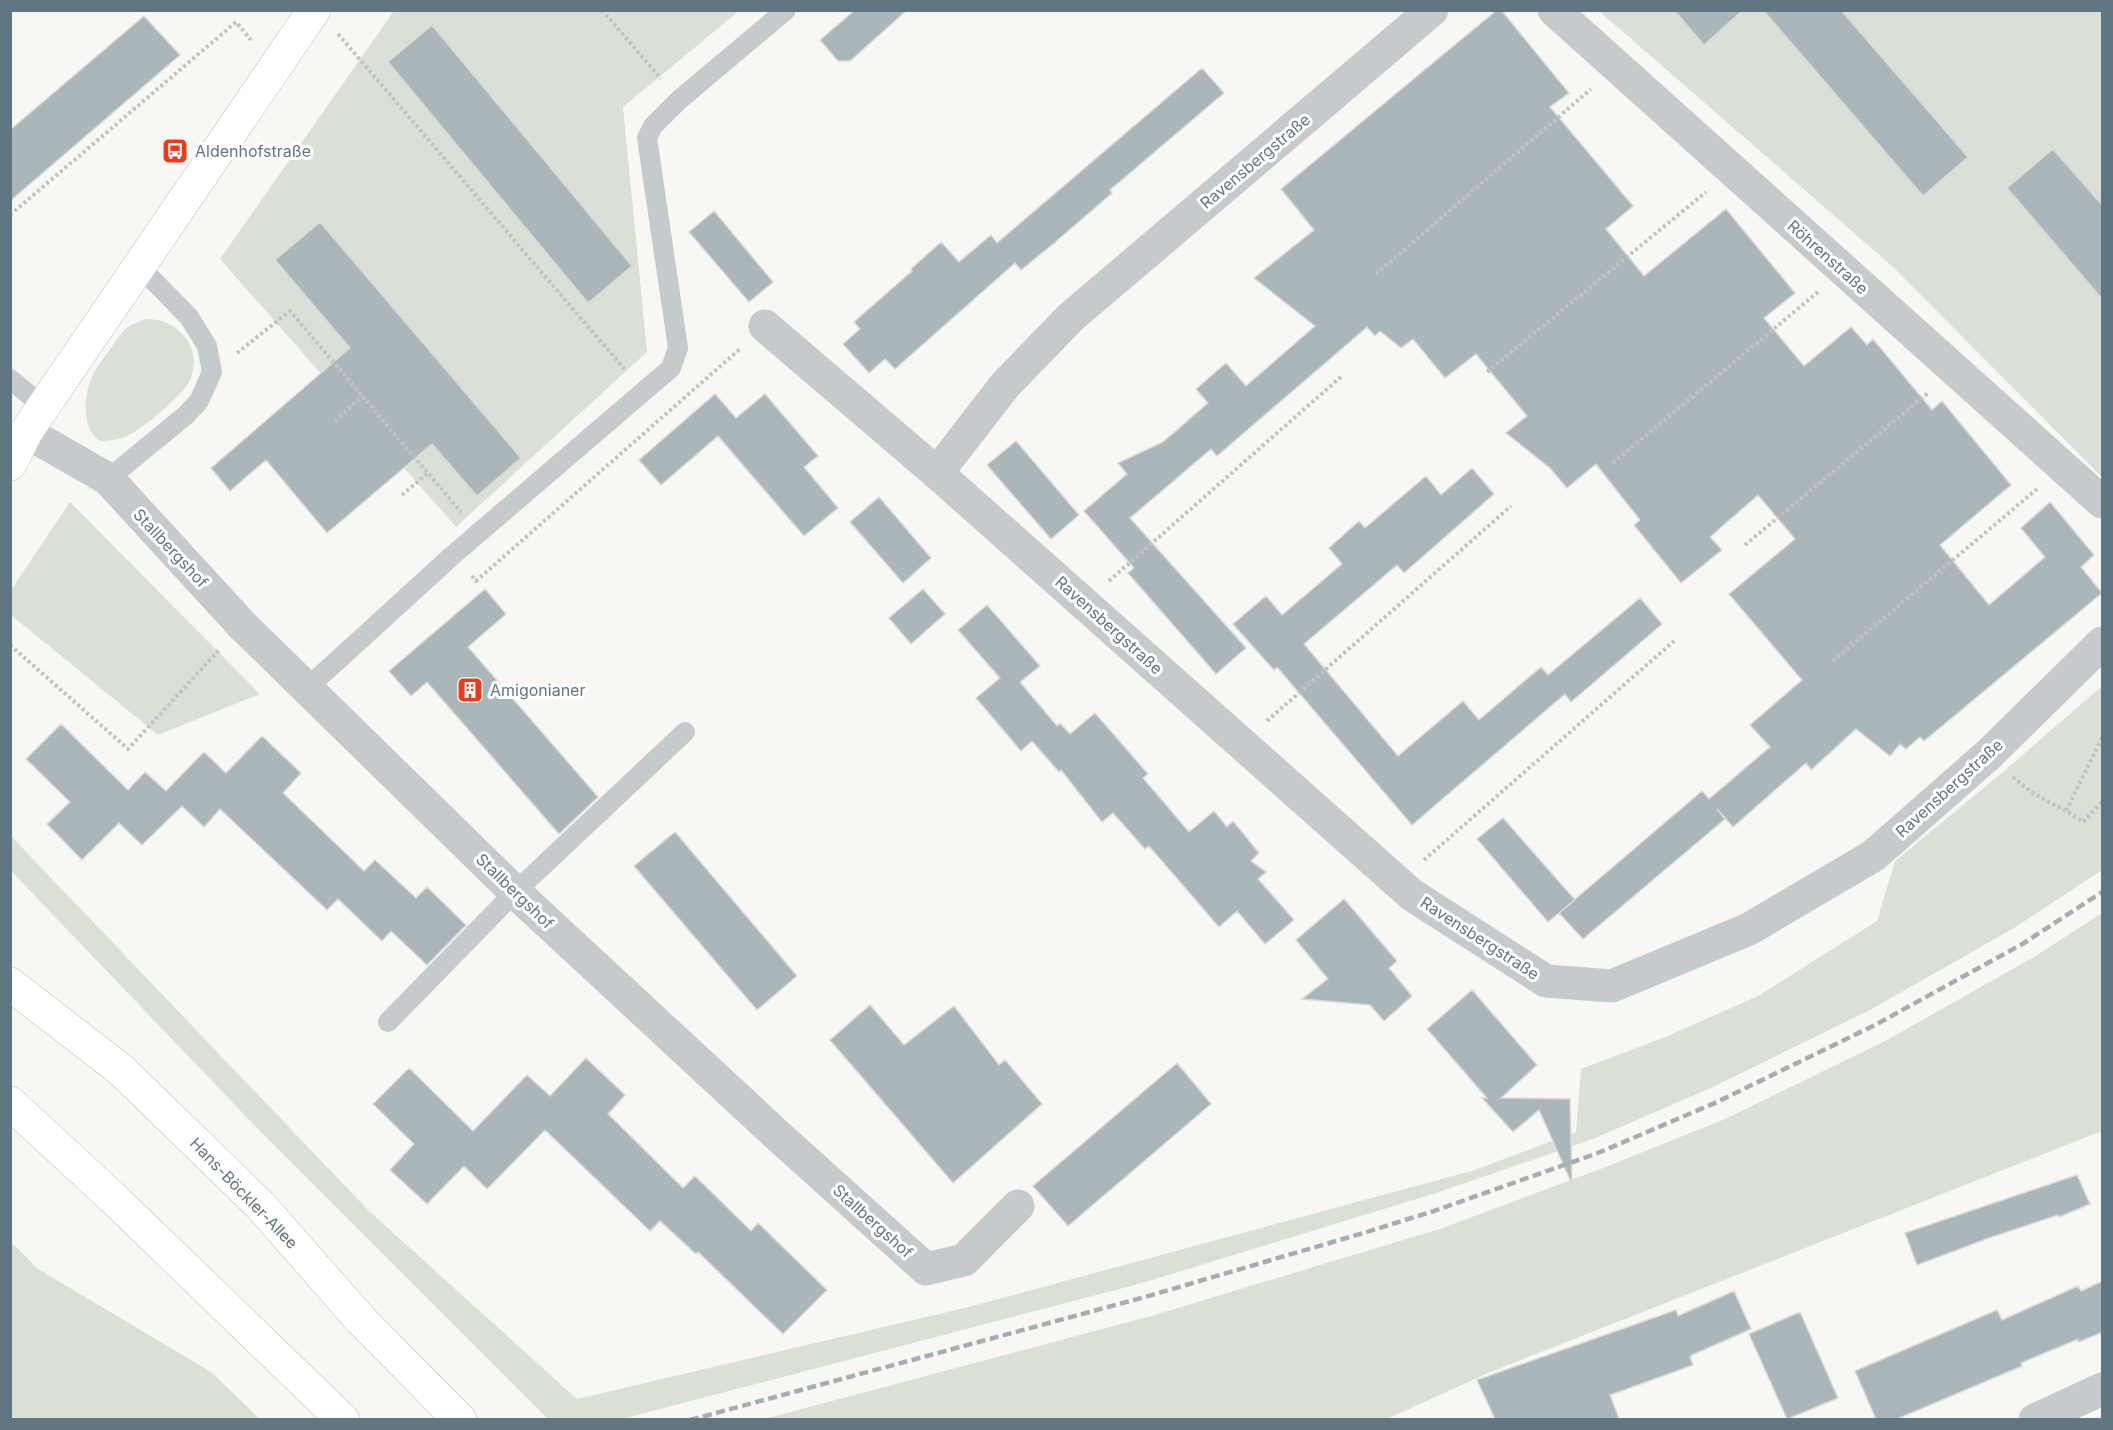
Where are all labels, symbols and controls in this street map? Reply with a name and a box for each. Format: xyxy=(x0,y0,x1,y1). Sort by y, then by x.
street label: Ravensbergstraße xyxy=(1196,109,1314,213)
bus stop icon: Aldenhofstraße xyxy=(160,136,190,166)
place label: Aldenhofstraße xyxy=(195,141,311,161)
street label: Röhrenstraße xyxy=(1784,216,1872,298)
street label: Stallbergshof xyxy=(129,504,213,592)
street label: Ravensbergstraße xyxy=(1051,572,1167,678)
building icon: Amigonianer xyxy=(455,675,485,705)
place label: Amigonianer xyxy=(490,680,585,700)
street label: Ravensbergstraße xyxy=(1891,735,2007,841)
street label: Stallbergshof xyxy=(472,849,558,933)
street label: Ravensbergstraße xyxy=(1417,892,1543,984)
street label: Hans-Böckler-Allee xyxy=(186,1133,302,1253)
street label: Stallbergshof xyxy=(829,1180,917,1262)

